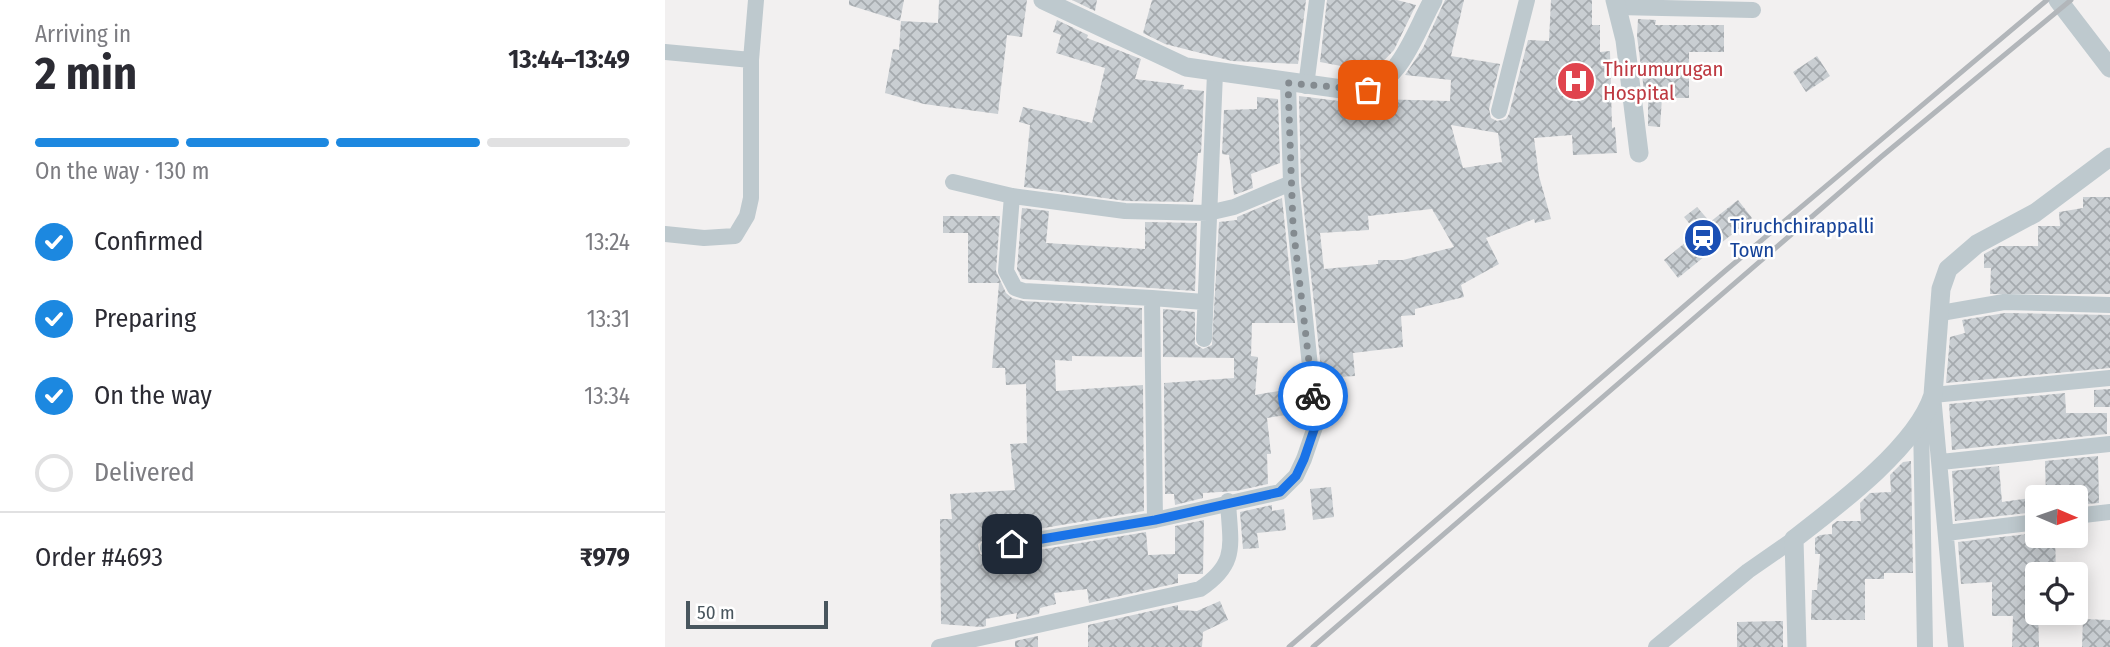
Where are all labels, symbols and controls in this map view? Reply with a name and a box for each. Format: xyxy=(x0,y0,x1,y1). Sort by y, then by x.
text: Arriving in xyxy=(35,20,131,48)
text: 13:44–13:49 xyxy=(508,44,630,75)
text: 2 min xyxy=(35,46,137,101)
place label: Thirumurugan Hospital xyxy=(1603,56,1724,106)
pin xyxy=(1338,60,1398,120)
hospital icon: Thirumurugan Hospital xyxy=(1555,60,1597,102)
icon: bag xyxy=(1349,71,1387,109)
text: On the way · 130 m xyxy=(35,157,209,185)
place label: Tiruchchirappalli Town xyxy=(1730,213,1874,263)
station icon: Tiruchchirappalli Town xyxy=(1682,217,1724,259)
icon: check xyxy=(35,223,73,261)
text: Confirmed xyxy=(94,226,204,257)
text: 13:24 xyxy=(585,228,630,256)
icon: check xyxy=(35,300,73,338)
text: Preparing xyxy=(94,303,196,334)
text: 13:31 xyxy=(587,305,630,333)
courier xyxy=(1278,361,1348,431)
icon: check xyxy=(35,377,73,415)
icon: bike xyxy=(1294,377,1332,415)
text: On the way xyxy=(94,380,212,411)
text: 13:34 xyxy=(584,382,630,410)
text: Delivered xyxy=(94,457,195,488)
north arrow xyxy=(2025,485,2088,548)
map controls xyxy=(2025,485,2088,625)
pin xyxy=(982,514,1042,574)
icon: home xyxy=(993,525,1031,563)
text: Order #4693 xyxy=(35,542,163,573)
text: ₹979 xyxy=(580,542,630,573)
button: locate xyxy=(2025,562,2088,625)
scale bar xyxy=(686,598,828,630)
text: 50 m xyxy=(697,601,735,624)

